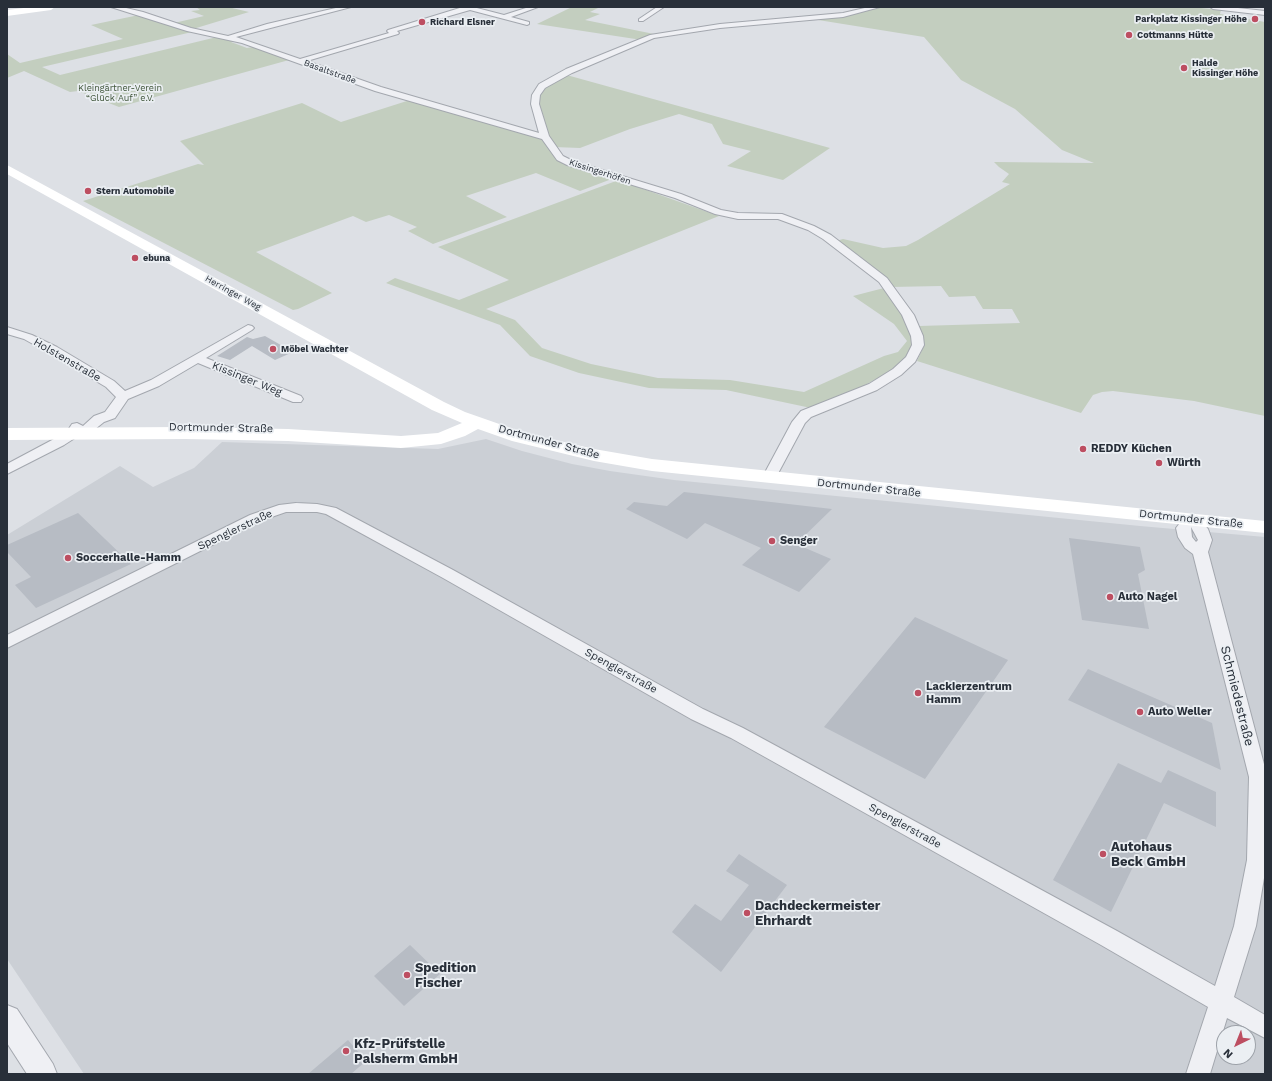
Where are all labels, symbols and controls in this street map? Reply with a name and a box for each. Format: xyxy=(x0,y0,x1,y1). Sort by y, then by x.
place label: Parkplatz Kissinger Höhe xyxy=(1135,14,1247,24)
marker: Parkplatz Kissinger Höhe xyxy=(1250,14,1260,24)
marker: Richard Elsner xyxy=(417,17,427,27)
place label: Richard Elsner xyxy=(430,17,495,27)
marker: Cottmanns Hütte xyxy=(1124,30,1134,40)
place label: Cottmanns Hütte xyxy=(1137,30,1213,40)
street label: Basaltstraße xyxy=(302,58,358,86)
place label: Halde Kissinger Höhe xyxy=(1192,58,1258,79)
marker: Halde Kissinger Höhe xyxy=(1179,63,1189,73)
park label: Kleingärtner-Verein “Glück Auf” e.V. xyxy=(78,83,162,104)
street label: Kissingerhöfen xyxy=(568,157,632,187)
marker: Stern Automobile xyxy=(83,186,93,196)
place label: Stern Automobile xyxy=(96,186,174,196)
marker: ebuna xyxy=(130,253,140,263)
place label: ebuna xyxy=(143,253,170,263)
street label: Herringer Weg xyxy=(203,273,263,313)
street label: Holstenstraße xyxy=(31,335,103,385)
marker: Möbel Wachter xyxy=(268,344,278,354)
place label: Möbel Wachter xyxy=(281,344,348,354)
street label: Kissinger Weg xyxy=(210,359,284,399)
street label: Dortmunder Straße xyxy=(169,420,273,436)
street label: Dortmunder Straße xyxy=(497,422,601,462)
place label: REDDY Küchen xyxy=(1091,442,1172,456)
marker: REDDY Küchen xyxy=(1078,444,1088,454)
place label: Würth xyxy=(1167,456,1201,470)
marker: Würth xyxy=(1154,458,1164,468)
street label: Dortmunder Straße xyxy=(816,476,922,500)
street label: Spenglerstraße xyxy=(196,507,274,553)
street label: Dortmunder Straße xyxy=(1138,507,1244,531)
place label: Senger xyxy=(780,534,818,548)
marker: Senger xyxy=(767,536,777,546)
place label: Soccerhalle-Hamm xyxy=(76,551,181,565)
marker: Soccerhalle-Hamm xyxy=(63,553,73,563)
place label: Auto Nagel xyxy=(1118,590,1177,604)
marker: Auto Nagel xyxy=(1105,592,1115,602)
street label: Schmiedestraße xyxy=(1217,644,1257,748)
street label: Spenglerstraße xyxy=(582,646,660,696)
place label: Lackierzentrum Hamm xyxy=(926,680,1012,706)
marker: Lackierzentrum Hamm xyxy=(913,688,923,698)
place label: Auto Weller xyxy=(1148,705,1212,719)
marker: Auto Weller xyxy=(1135,707,1145,717)
street label: Spenglerstraße xyxy=(866,801,944,851)
place label: Autohaus Beck GmbH xyxy=(1111,839,1186,870)
marker: Autohaus Beck GmbH xyxy=(1098,849,1108,859)
place label: Dachdeckermeister Ehrhardt xyxy=(755,898,880,929)
marker: Dachdeckermeister Ehrhardt xyxy=(742,908,752,918)
place label: Spedition Fischer xyxy=(415,960,476,991)
marker: Spedition Fischer xyxy=(402,970,412,980)
north arrow xyxy=(1216,1025,1256,1065)
place label: Kfz-Prüfstelle Palsherm GmbH xyxy=(354,1036,458,1067)
marker: Kfz-Prüfstelle Palsherm GmbH xyxy=(341,1046,351,1056)
text: N xyxy=(1221,1046,1236,1061)

